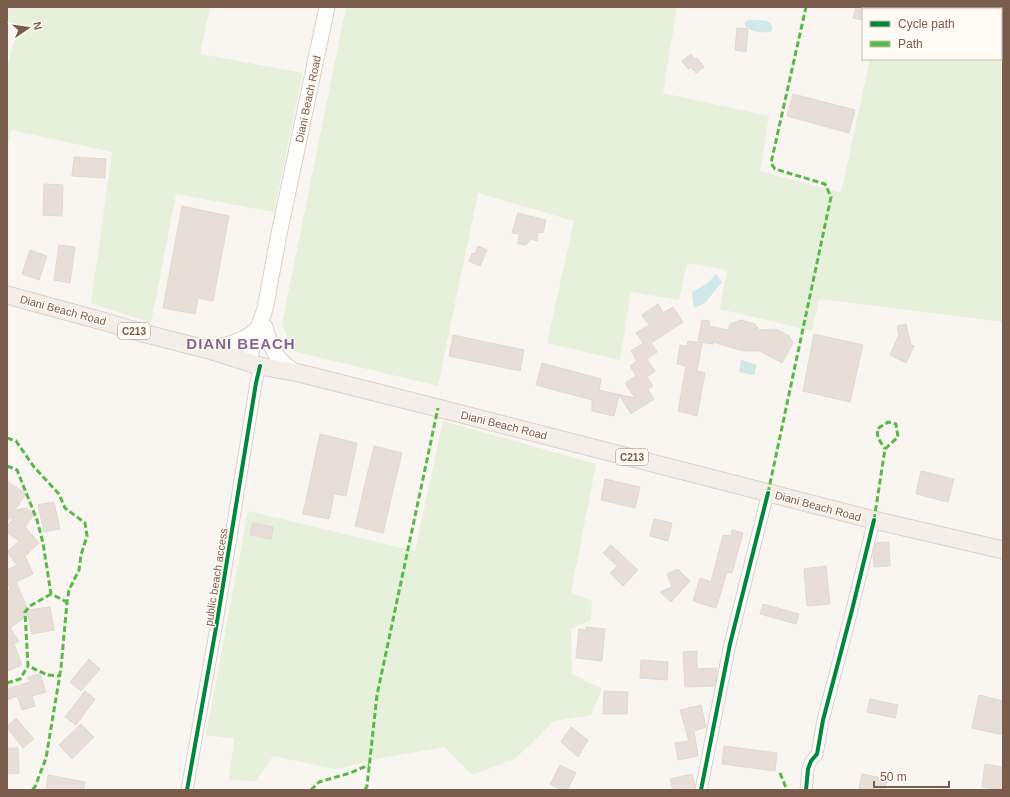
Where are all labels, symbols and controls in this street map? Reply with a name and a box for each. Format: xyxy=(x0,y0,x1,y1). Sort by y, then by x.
north arrow xyxy=(8,8,48,48)
legend xyxy=(862,8,1002,60)
text: Cycle path xyxy=(898,17,955,31)
text: N xyxy=(31,21,44,31)
text: Path xyxy=(898,37,923,51)
street label: Diani Beach Road xyxy=(293,54,323,144)
street label: Diani Beach Road xyxy=(19,293,107,327)
road number: C213 xyxy=(118,323,150,339)
district label: DIANI BEACH xyxy=(186,335,296,352)
street label: Diani Beach Road xyxy=(460,408,548,442)
road number: C213 xyxy=(616,449,648,465)
street label: Diani Beach Road xyxy=(774,489,862,523)
street label: public beach access xyxy=(202,527,230,627)
scale bar xyxy=(874,763,949,789)
text: 50 m xyxy=(880,770,907,784)

